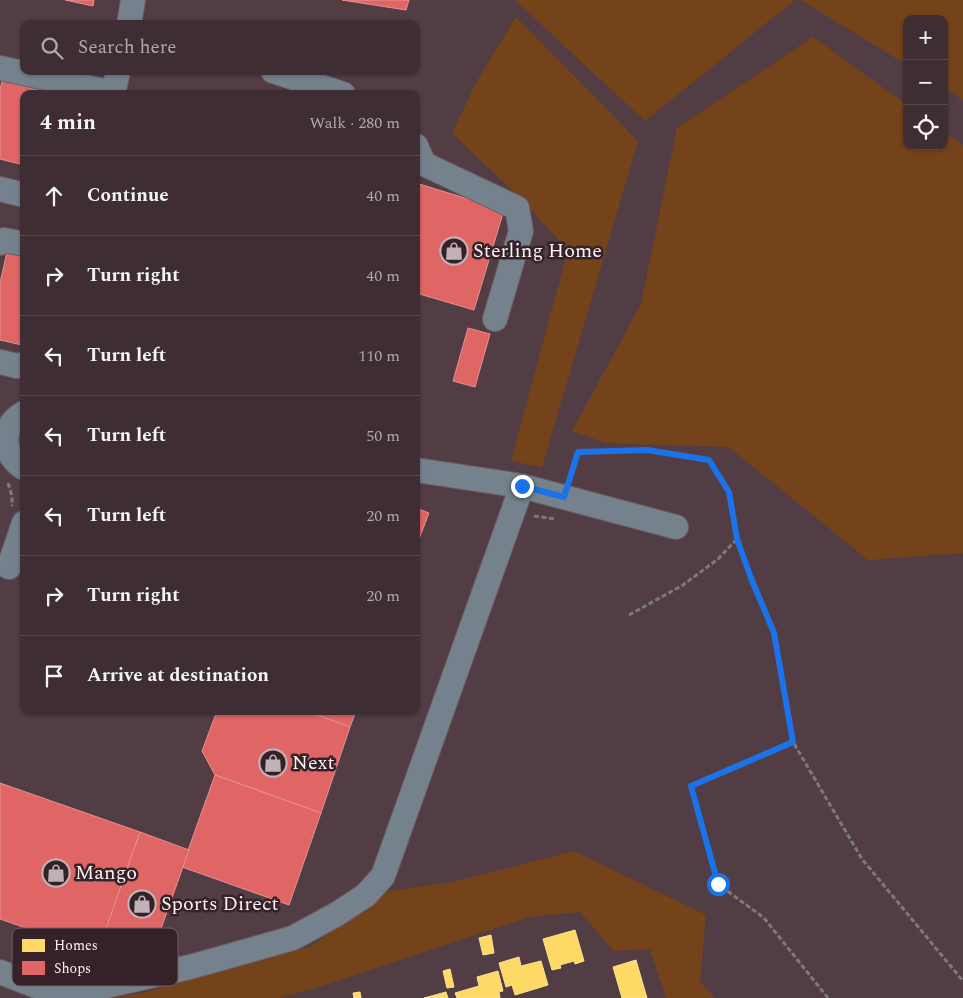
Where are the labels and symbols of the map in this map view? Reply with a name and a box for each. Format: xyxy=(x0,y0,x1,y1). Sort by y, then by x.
shop icon: Sterling Home xyxy=(439,236,469,266)
place label: Sterling Home xyxy=(473,236,602,266)
route end xyxy=(511,475,534,498)
shop icon: Next xyxy=(258,748,288,778)
place label: Next xyxy=(292,748,334,778)
shop icon: Mango xyxy=(41,858,71,888)
place label: Mango xyxy=(75,858,137,888)
route start xyxy=(707,873,730,896)
shop icon: Sports Direct xyxy=(127,889,157,919)
place label: Sports Direct xyxy=(161,889,279,919)
legend xyxy=(12,928,178,986)
text: Homes xyxy=(54,935,98,956)
text: Shops xyxy=(54,958,91,979)

